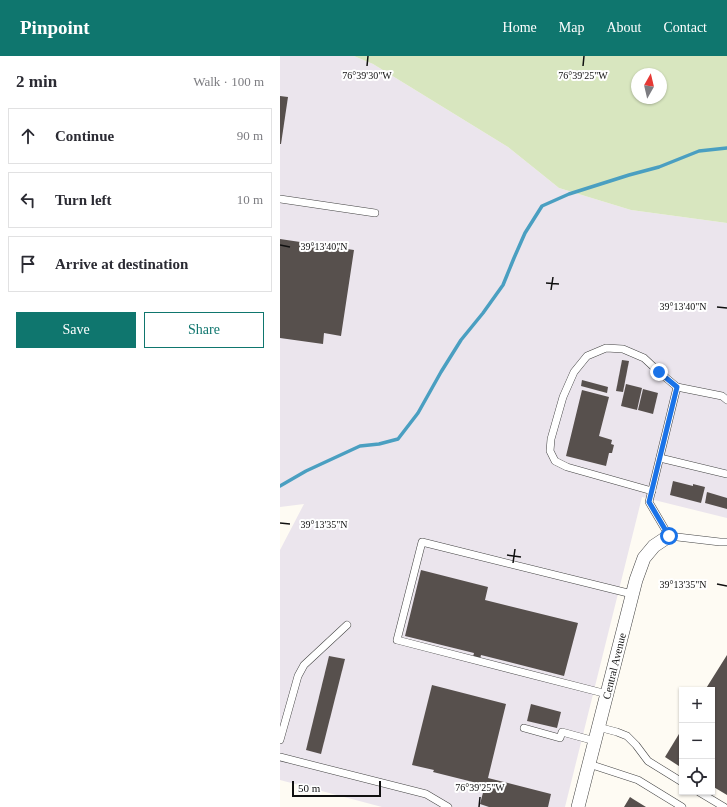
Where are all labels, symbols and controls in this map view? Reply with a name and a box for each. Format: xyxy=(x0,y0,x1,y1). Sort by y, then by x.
text: Pinpoint xyxy=(20,17,90,38)
text: Home xyxy=(503,20,537,35)
text: Map xyxy=(559,20,584,35)
text: About xyxy=(606,20,641,35)
text: Contact xyxy=(663,20,707,35)
north arrow xyxy=(631,68,667,104)
text: 76°39'30"W xyxy=(342,70,392,81)
text: 76°39'25"W xyxy=(558,70,608,81)
text: 2 min xyxy=(16,72,57,91)
text: Walk · 100 m xyxy=(193,74,264,89)
icon: ahead xyxy=(17,125,39,147)
text: Continue xyxy=(55,128,114,144)
text: 90 m xyxy=(237,128,263,143)
icon: left xyxy=(17,189,39,211)
text: Turn left xyxy=(55,192,112,208)
text: 10 m xyxy=(237,192,263,207)
text: 39°13'40"N xyxy=(300,241,348,252)
icon: arrive xyxy=(17,253,39,275)
text: Arrive at destination xyxy=(55,256,188,272)
text: 39°13'40"N xyxy=(659,301,707,312)
button: Save xyxy=(16,312,136,348)
button: Share xyxy=(144,312,264,348)
route end xyxy=(650,363,668,381)
text: 39°13'35"N xyxy=(300,519,348,530)
route start xyxy=(660,527,678,545)
text: 39°13'35"N xyxy=(659,579,707,590)
street label: Central Avenue xyxy=(600,631,628,700)
map controls xyxy=(679,687,715,795)
button: + xyxy=(679,687,715,723)
button: − xyxy=(679,723,715,759)
button: locate xyxy=(679,759,715,795)
scale bar xyxy=(292,779,381,798)
text: 50 m xyxy=(298,782,320,794)
text: 76°39'25"W xyxy=(455,782,505,793)

